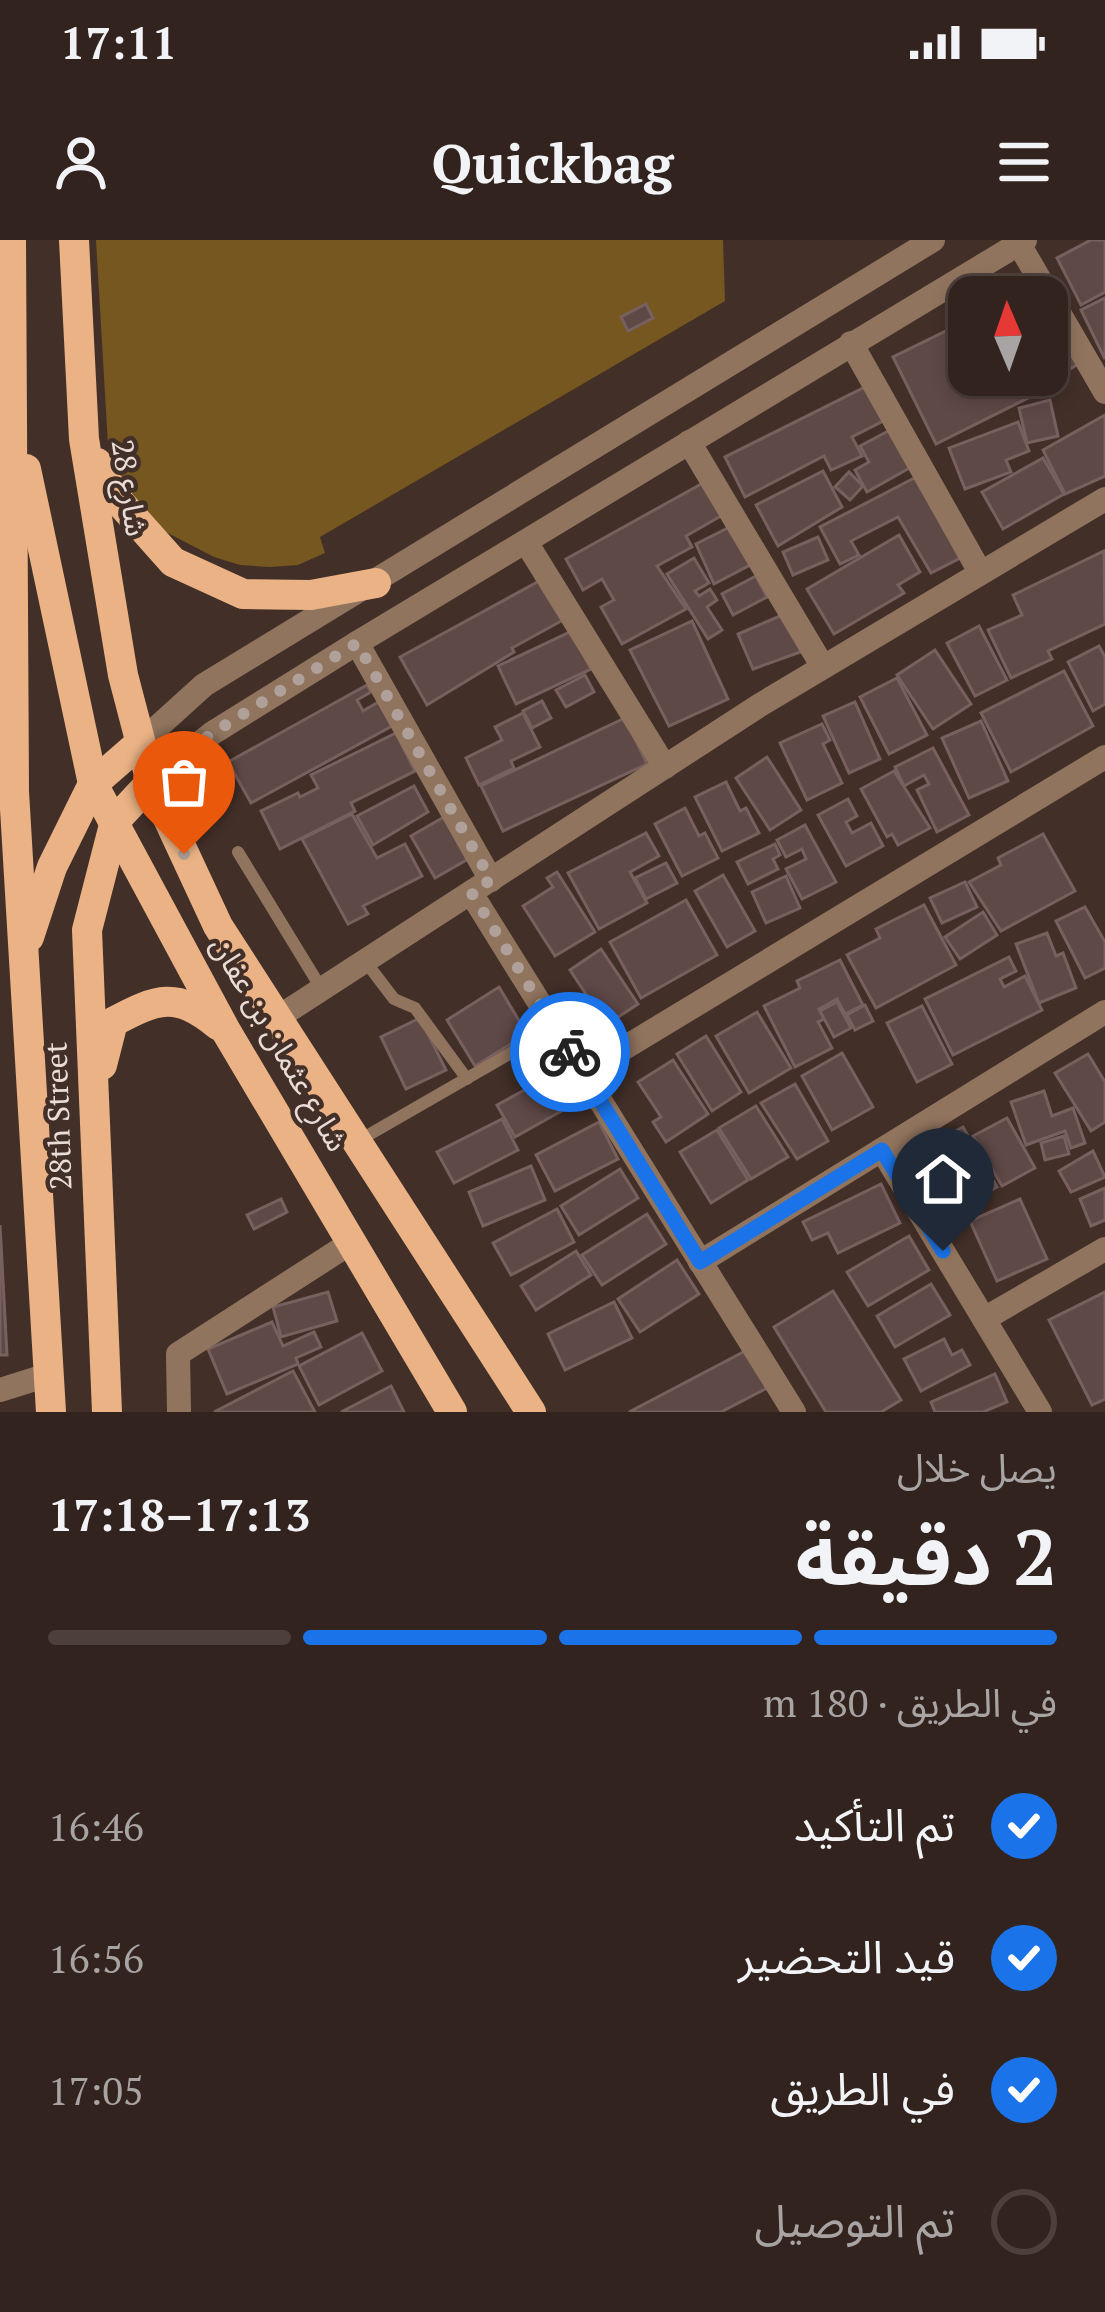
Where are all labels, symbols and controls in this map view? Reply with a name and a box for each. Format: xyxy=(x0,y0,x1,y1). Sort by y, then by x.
text: 17:11 xyxy=(60,12,177,72)
text: Quickbag xyxy=(431,127,674,198)
icon: person xyxy=(48,129,114,195)
icon: menu xyxy=(991,129,1057,195)
north arrow xyxy=(948,276,1068,396)
map controls xyxy=(948,276,1068,396)
street label: شارع 28 xyxy=(100,436,157,540)
pin xyxy=(133,731,235,854)
icon: bag xyxy=(151,749,217,815)
street label: شارع عثمان بن عفان xyxy=(199,929,358,1160)
courier xyxy=(510,992,630,1112)
icon: bike xyxy=(537,1019,603,1085)
street label: 28th Street xyxy=(35,1041,81,1191)
pin xyxy=(892,1128,994,1251)
icon: home xyxy=(910,1146,976,1212)
text: يصل خلال xyxy=(897,1441,1057,1493)
text: 17:13–17:18 xyxy=(48,1484,310,1544)
text: 2 دقيقة xyxy=(796,1504,1057,1607)
text: في الطريق · 180 m xyxy=(763,1676,1057,1728)
icon: check xyxy=(991,1793,1057,1859)
text: تم التأكيد xyxy=(794,1794,955,1854)
text: 16:46 xyxy=(48,1800,144,1852)
icon: check xyxy=(991,1925,1057,1991)
text: قيد التحضير xyxy=(738,1926,955,1986)
text: 16:56 xyxy=(48,1932,144,1984)
icon: check xyxy=(991,2057,1057,2123)
text: في الطريق xyxy=(770,2058,955,2118)
text: 17:05 xyxy=(48,2064,144,2116)
text: تم التوصيل xyxy=(755,2190,955,2250)

